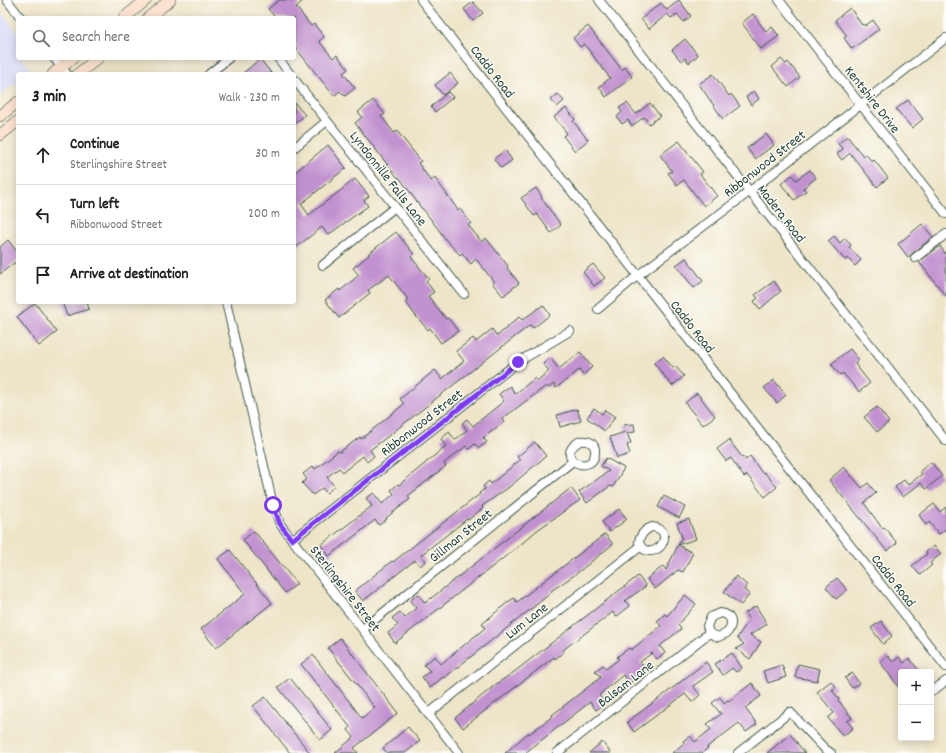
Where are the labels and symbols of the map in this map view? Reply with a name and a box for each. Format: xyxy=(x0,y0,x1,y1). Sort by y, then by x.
street label: Caddo Road xyxy=(464,42,518,103)
street label: Kentshire Drive xyxy=(839,62,904,138)
street label: Ribbonwood Street xyxy=(720,126,811,203)
street label: Lyndonnille Falls Lane xyxy=(344,127,431,231)
street label: Madera Road xyxy=(751,181,809,247)
street label: Caddo Road xyxy=(664,297,718,358)
route end xyxy=(509,353,527,371)
street label: Ribbonwood Street xyxy=(377,385,468,462)
route start xyxy=(264,496,282,514)
street label: Gillman Street xyxy=(425,505,497,568)
street label: Sterlingshire Street xyxy=(304,542,385,637)
street label: Caddo Road xyxy=(865,551,919,612)
street label: Lum Lane xyxy=(502,598,553,645)
street label: Balsam Lane xyxy=(594,656,659,713)

